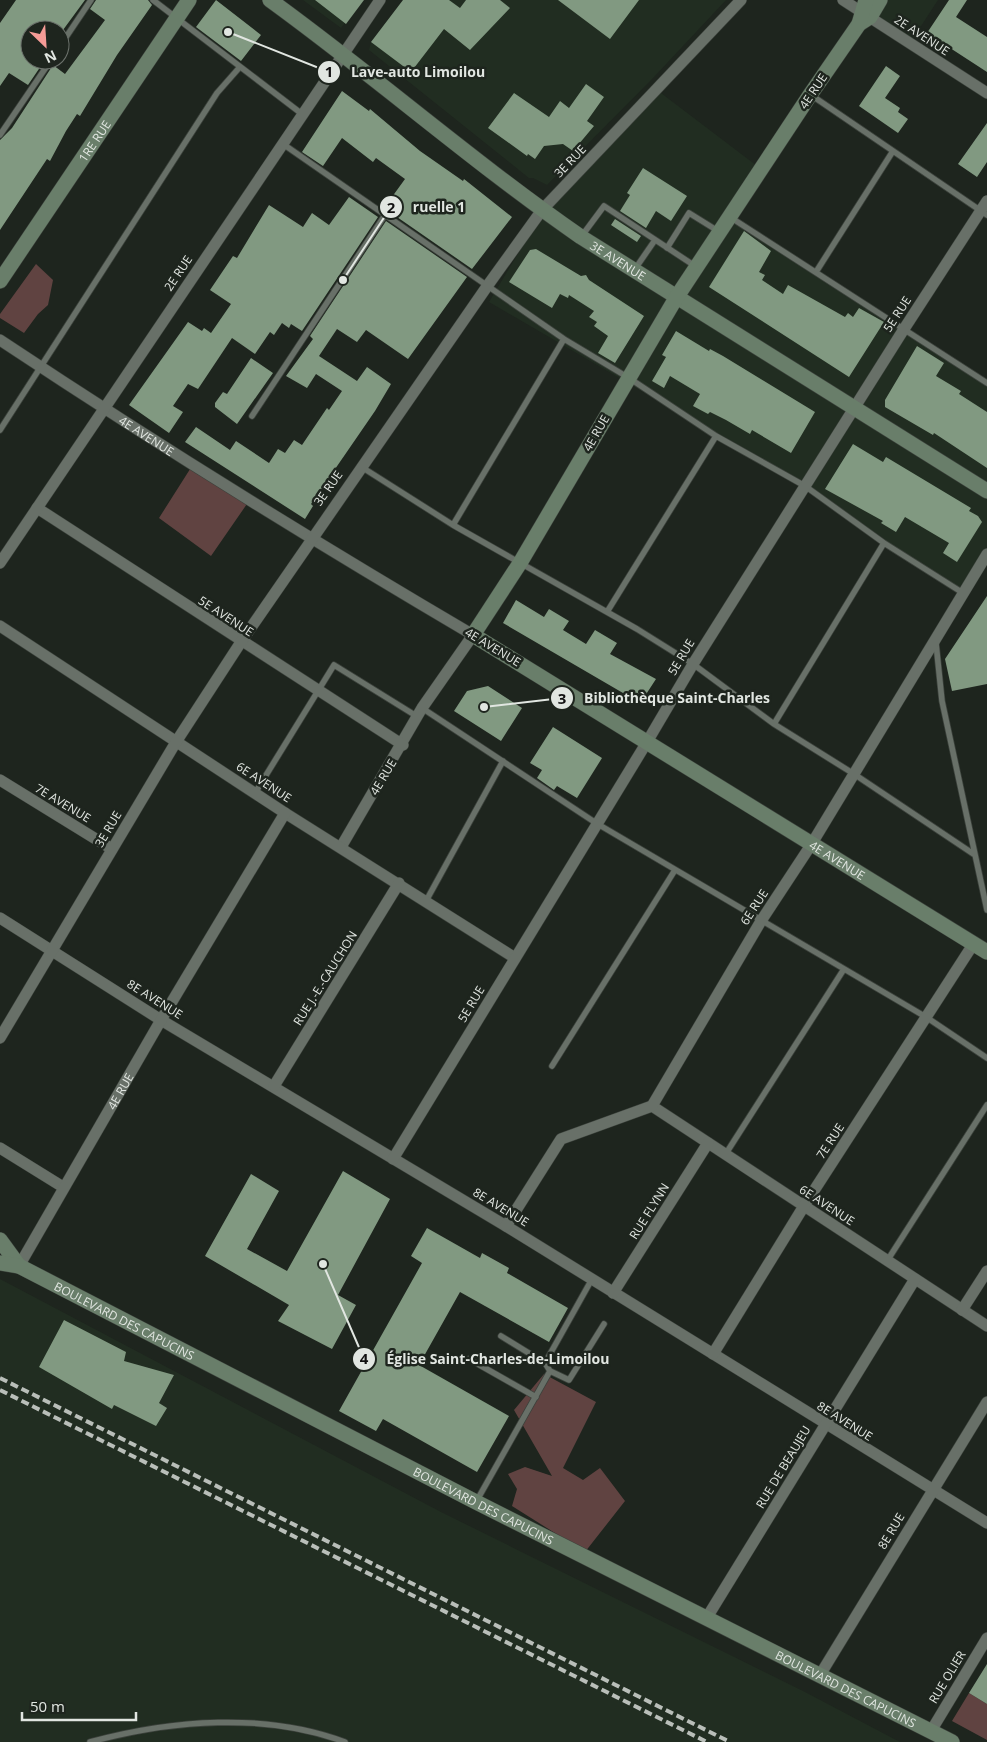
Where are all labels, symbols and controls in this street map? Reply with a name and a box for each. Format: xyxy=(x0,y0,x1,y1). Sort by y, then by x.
street label: 2E AVENUE xyxy=(891,11,953,59)
north arrow xyxy=(20,20,70,70)
text: N xyxy=(42,46,60,68)
callout: Lave-auto Limoilou xyxy=(316,57,495,86)
text: 1 xyxy=(325,61,333,81)
text: Lave-auto Limoilou xyxy=(351,62,485,81)
street label: 4E RUE xyxy=(795,70,831,112)
street label: 1RE RUE xyxy=(74,117,114,165)
street label: 3E RUE xyxy=(550,141,590,181)
callout: ruelle 1 xyxy=(378,193,475,222)
text: 2 xyxy=(387,197,396,217)
text: ruelle 1 xyxy=(413,197,465,216)
street label: 3E AVENUE xyxy=(587,237,649,284)
street label: 2E RUE xyxy=(160,252,196,294)
street label: 5E RUE xyxy=(879,293,915,335)
street label: 4E AVENUE xyxy=(116,411,178,459)
street label: 4E RUE xyxy=(579,412,613,454)
street label: 3E RUE xyxy=(310,467,346,509)
street label: 5E AVENUE xyxy=(195,592,257,640)
street label: 4E AVENUE xyxy=(462,624,524,670)
street label: 5E RUE xyxy=(664,636,698,678)
callout: Bibliothèque Saint-Charles xyxy=(549,684,780,713)
text: 3 xyxy=(558,688,566,708)
text: Bibliothèque Saint-Charles xyxy=(584,688,770,707)
street label: 4E RUE xyxy=(366,756,400,798)
street label: 6E AVENUE xyxy=(233,758,295,806)
street label: 7E AVENUE xyxy=(32,780,94,826)
street label: 3E RUE xyxy=(91,808,125,850)
street label: 4E AVENUE xyxy=(806,836,869,883)
street label: 6E RUE xyxy=(736,886,772,928)
street label: RUE J.-E.-CAUCHON xyxy=(289,927,361,1029)
street label: 8E AVENUE xyxy=(124,975,186,1023)
street label: 5E RUE xyxy=(454,983,488,1025)
street label: 4E RUE xyxy=(103,1070,137,1112)
street label: 7E RUE xyxy=(812,1120,848,1162)
street label: RUE FLYNN xyxy=(625,1180,673,1242)
street label: 6E AVENUE xyxy=(796,1181,858,1229)
street label: 8E AVENUE xyxy=(470,1184,532,1230)
street label: BOULEVARD DES CAPUCINS xyxy=(52,1277,198,1364)
callout: Église Saint-Charles-de-Limoilou xyxy=(351,1344,619,1373)
text: 4 xyxy=(360,1348,369,1368)
text: Église Saint-Charles-de-Limoilou xyxy=(387,1349,609,1368)
street label: 8E AVENUE xyxy=(814,1397,876,1445)
street label: RUE DE BEAUJEU xyxy=(752,1422,814,1512)
street label: BOULEVARD DES CAPUCINS xyxy=(410,1463,557,1548)
street label: 8E RUE xyxy=(874,1510,908,1552)
street label: BOULEVARD DES CAPUCINS xyxy=(773,1646,919,1731)
street label: RUE OLIER xyxy=(925,1647,970,1707)
scale bar xyxy=(22,1690,136,1722)
text: 50 m xyxy=(30,1696,65,1716)

